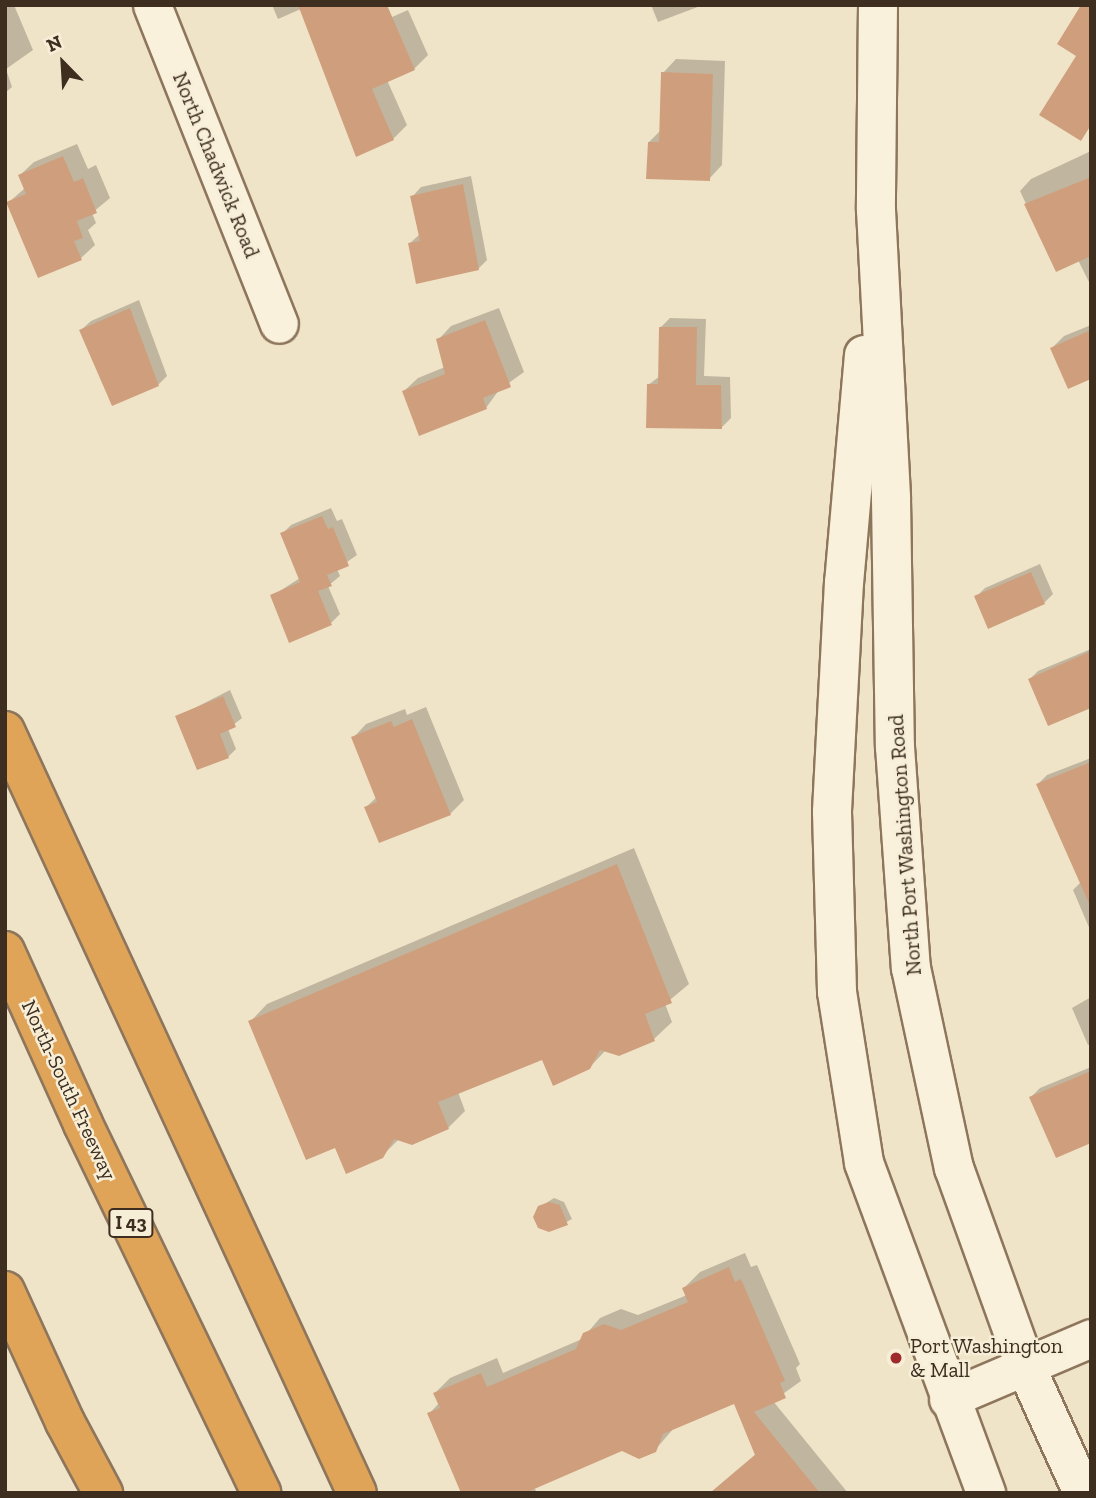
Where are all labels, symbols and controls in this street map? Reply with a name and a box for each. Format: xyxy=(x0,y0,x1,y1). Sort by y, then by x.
north arrow xyxy=(28,28,98,98)
text: N xyxy=(43,30,66,57)
street label: North Chadwick Road xyxy=(167,68,265,262)
street label: North Port Washington Road xyxy=(883,713,927,977)
street label: North-South Freeway xyxy=(16,996,122,1184)
road number: I 43 xyxy=(108,1208,154,1238)
place label: Port Washington & Mall xyxy=(910,1333,1064,1383)
marker: Port Washington & Mall xyxy=(888,1350,904,1366)

